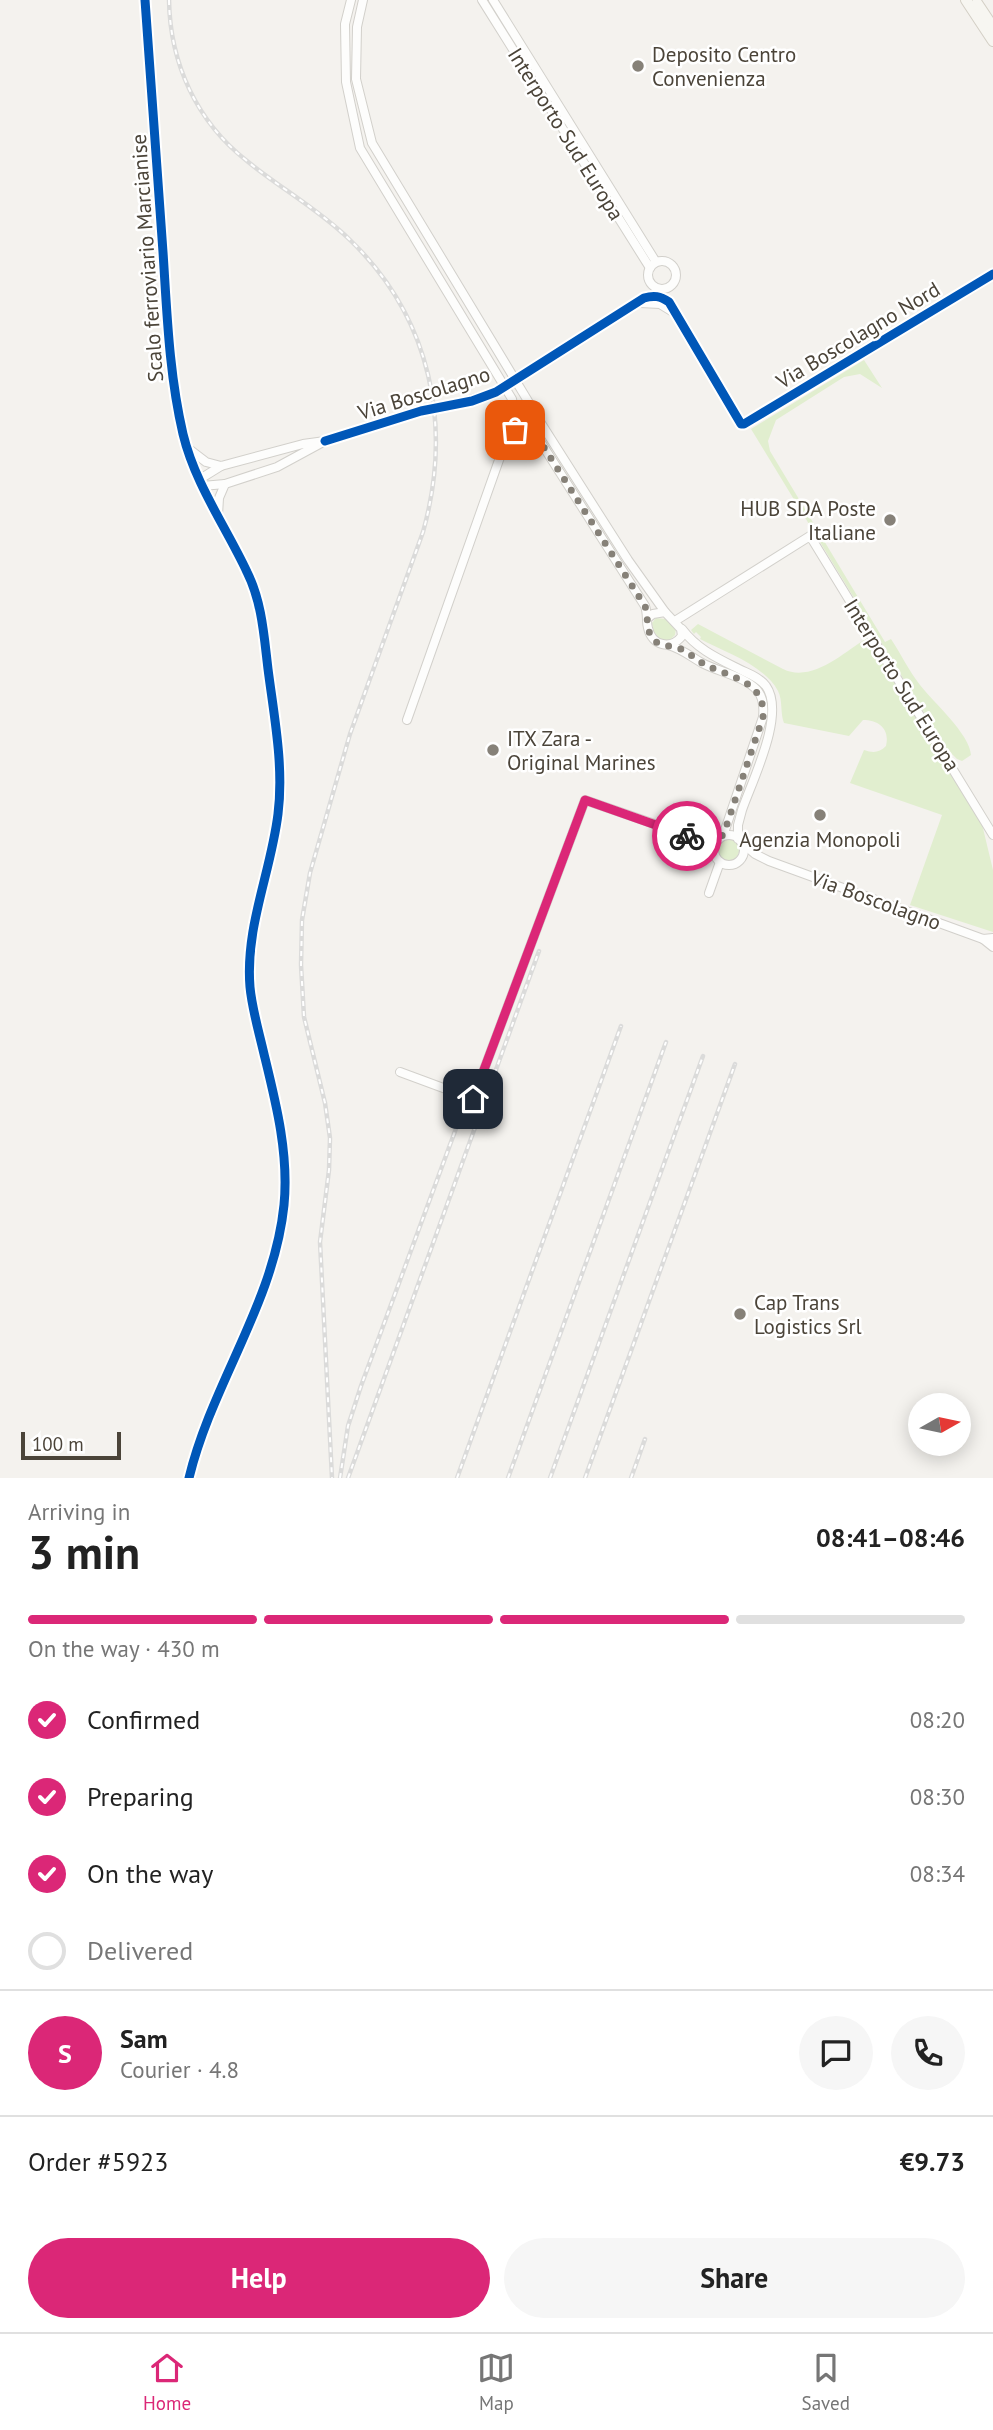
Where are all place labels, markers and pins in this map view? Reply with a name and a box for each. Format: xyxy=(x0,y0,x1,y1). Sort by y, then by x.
place label: Deposito Centro Convenienza xyxy=(652,41,796,92)
marker: Deposito Centro Convenienza xyxy=(630,58,646,74)
pin xyxy=(485,400,545,460)
place label: HUB SDA Poste Italiane xyxy=(740,495,876,546)
marker: HUB SDA Poste Italiane xyxy=(882,512,898,528)
place label: ITX Zara - Original Marines xyxy=(507,725,655,776)
marker: ITX Zara - Original Marines xyxy=(485,742,501,758)
marker: Agenzia Monopoli xyxy=(812,807,828,823)
place label: Agenzia Monopoli xyxy=(739,826,901,853)
pin xyxy=(443,1069,503,1129)
place label: Cap Trans Logistics Srl xyxy=(754,1289,862,1340)
marker: Cap Trans Logistics Srl xyxy=(732,1306,748,1322)

